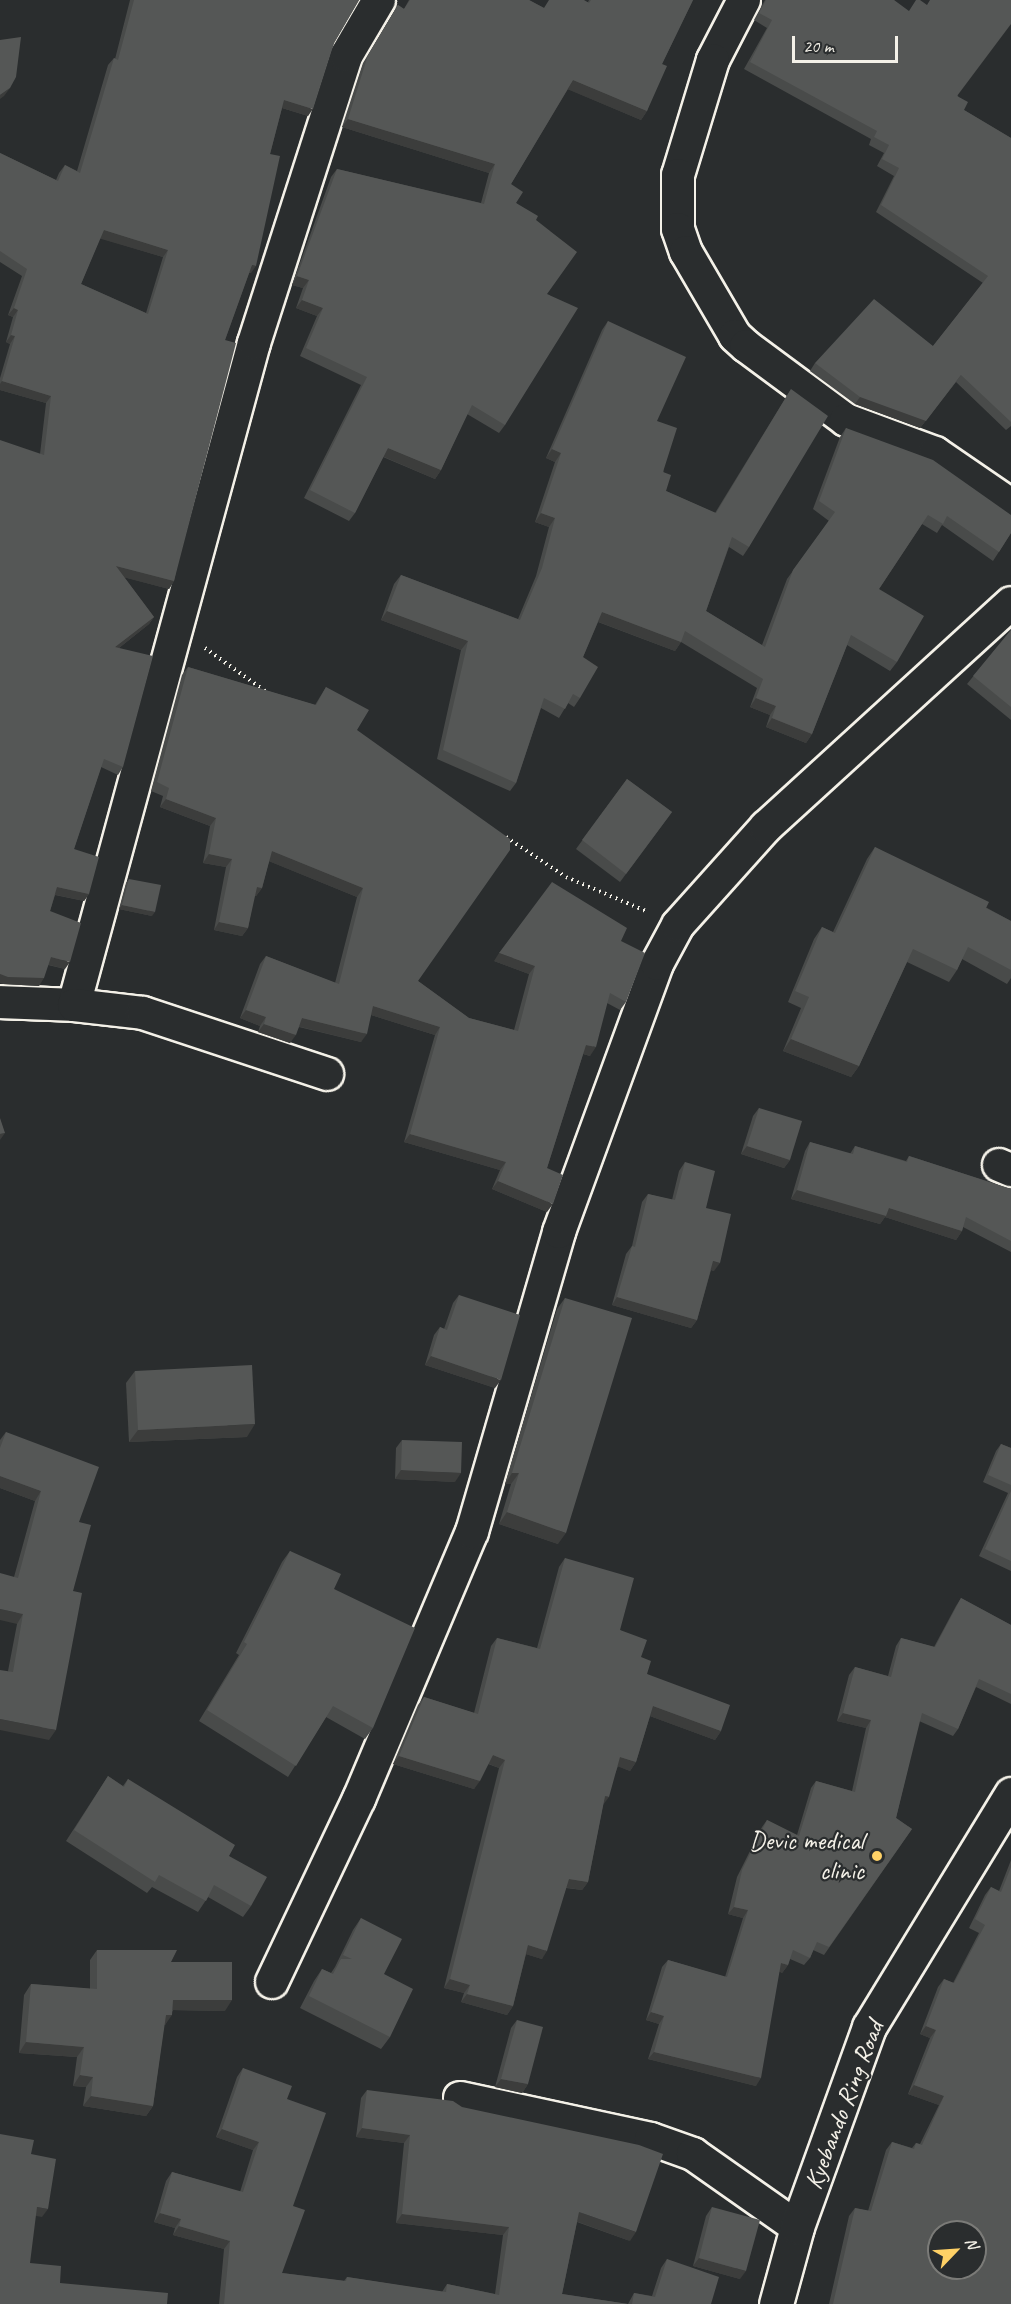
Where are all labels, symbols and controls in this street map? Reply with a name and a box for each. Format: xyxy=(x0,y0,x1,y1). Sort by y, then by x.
scale bar xyxy=(795,24,902,62)
text: 20 m xyxy=(803,35,834,57)
place label: Devic medical clinic xyxy=(749,1825,864,1886)
marker: Devic medical clinic xyxy=(868,1847,886,1865)
street label: Kyebando Ring Road xyxy=(797,2016,891,2194)
north arrow xyxy=(927,2220,987,2280)
text: N xyxy=(960,2235,983,2252)

